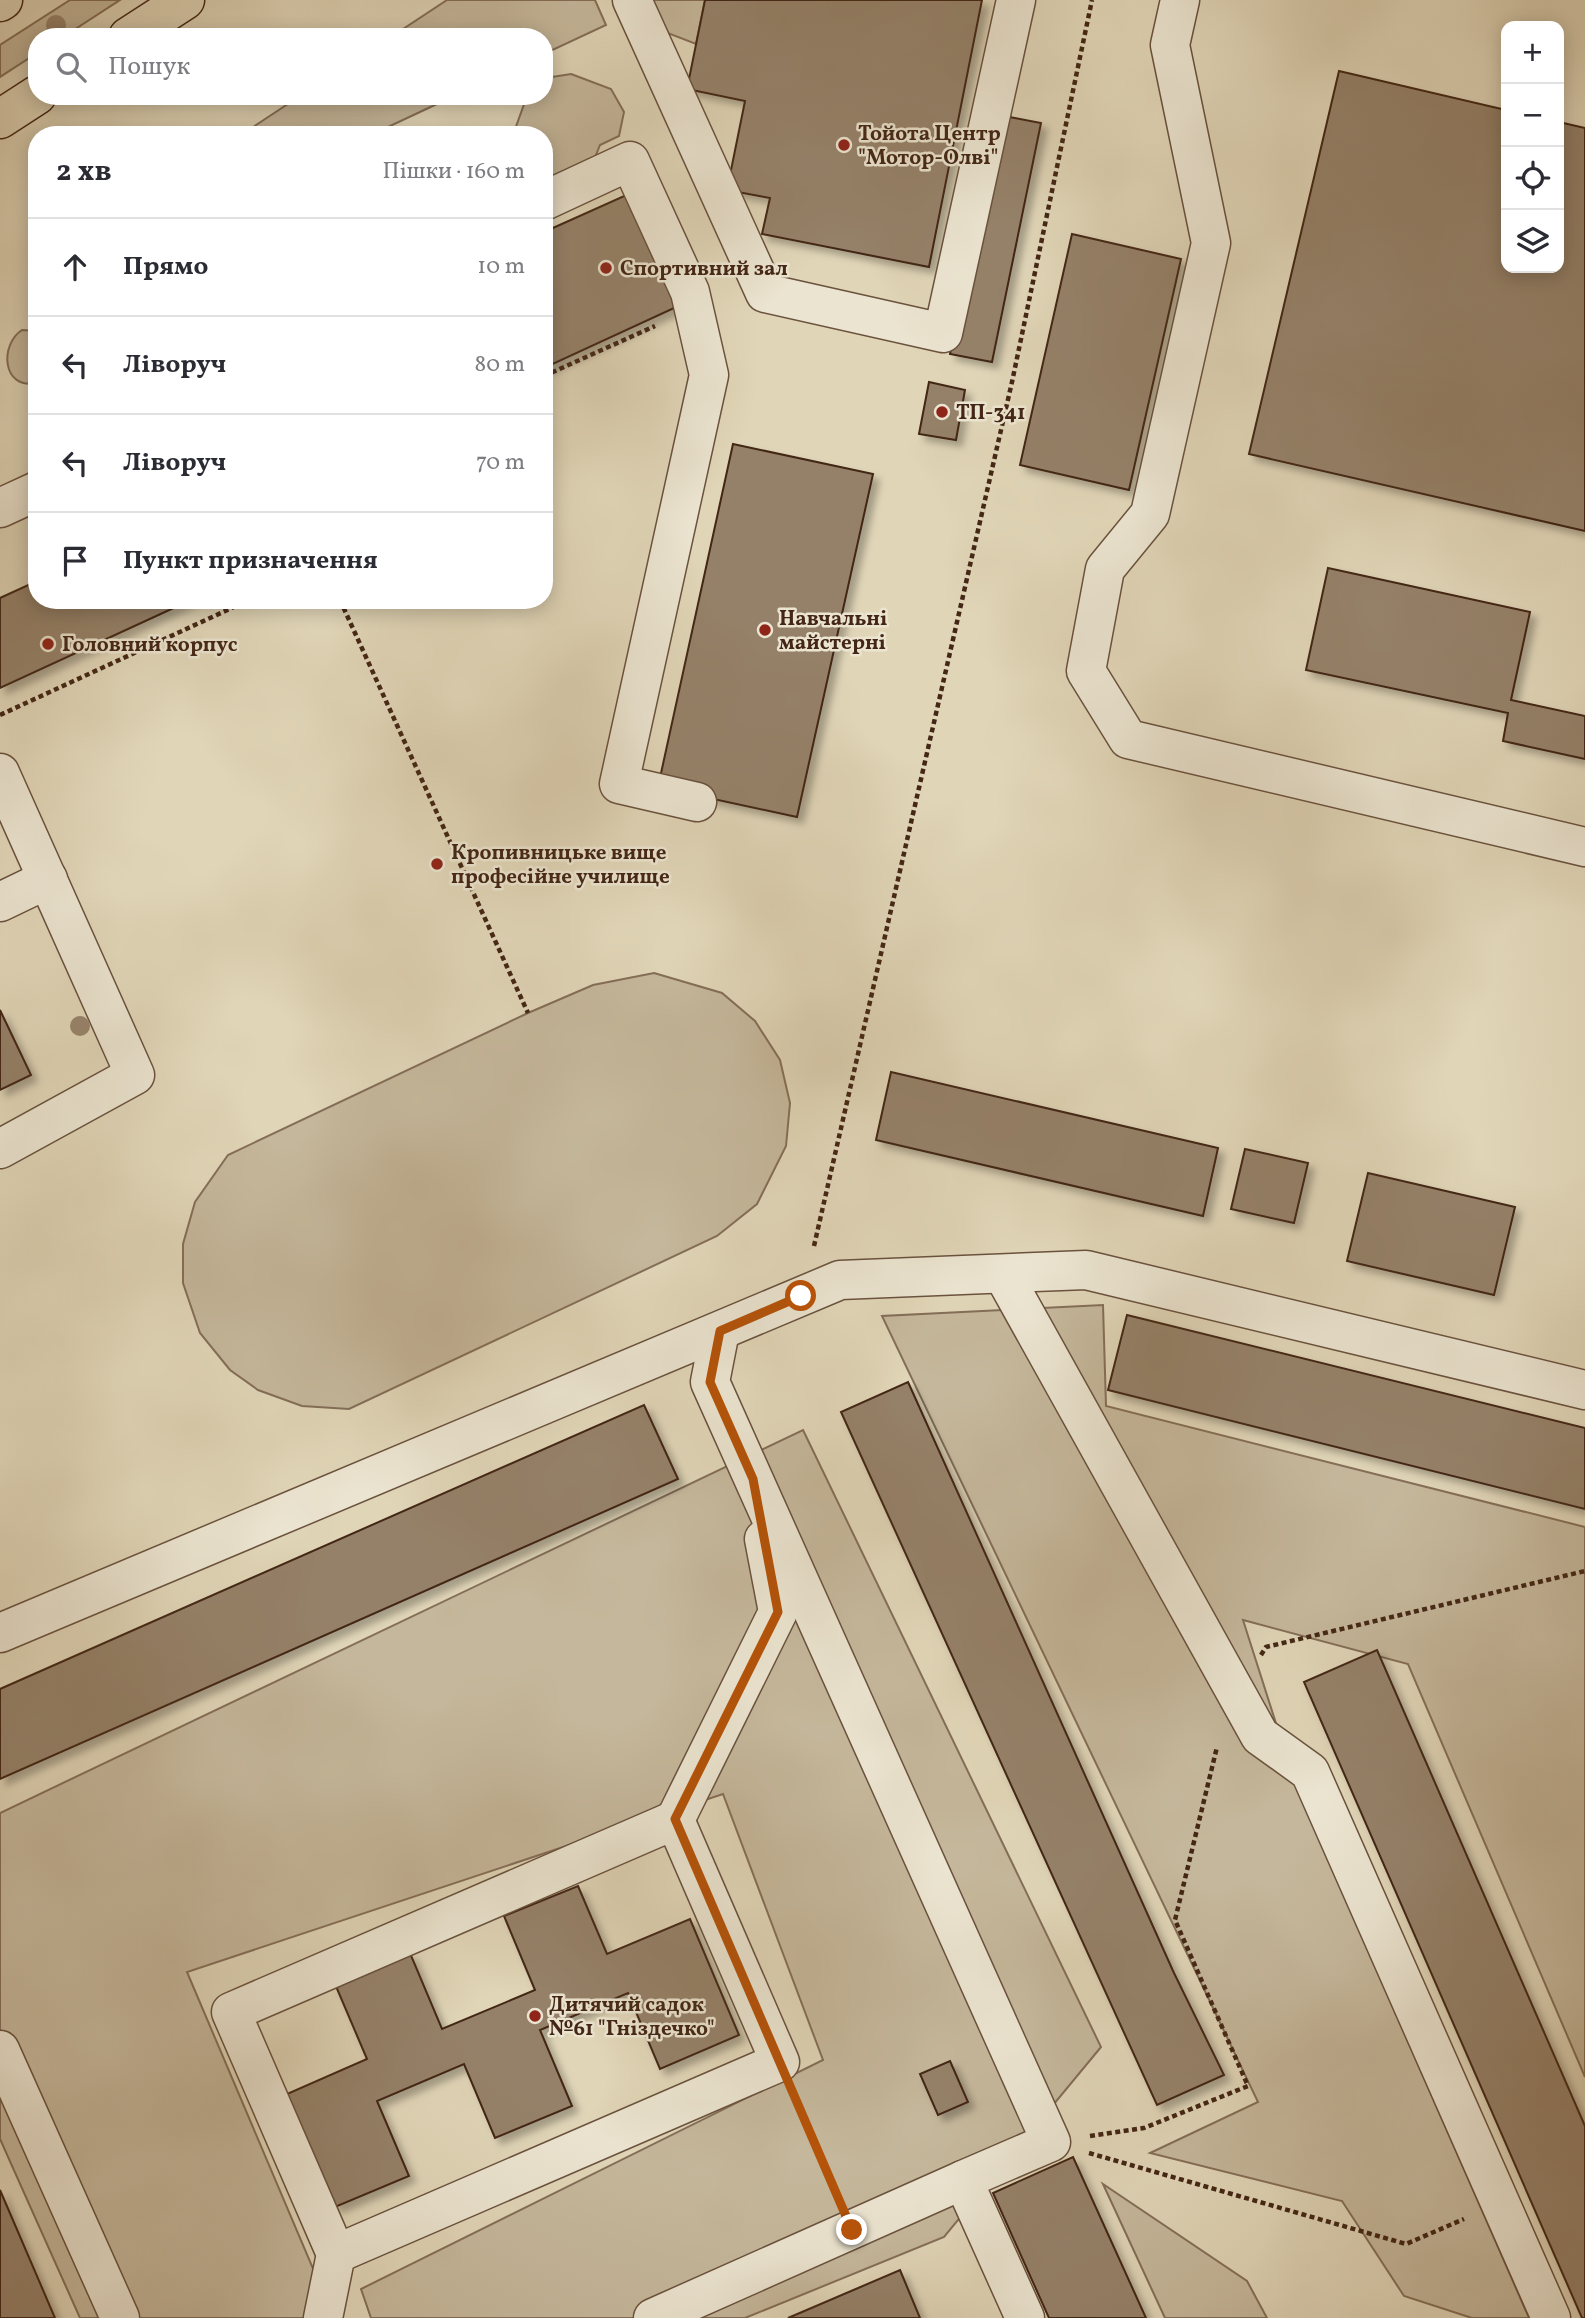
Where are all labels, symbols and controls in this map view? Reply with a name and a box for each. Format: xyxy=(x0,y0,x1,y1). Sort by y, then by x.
map controls xyxy=(1501,21,1564,273)
button: + xyxy=(1501,21,1564,84)
search box xyxy=(28,28,553,105)
icon: search xyxy=(52,48,90,86)
text: Пошук xyxy=(108,49,190,85)
button: − xyxy=(1501,84,1564,147)
place label: Тойота Центр "Мотор-Олві" xyxy=(858,120,1001,173)
marker: Тойота Центр "Мотор-Олві" xyxy=(836,137,852,153)
button: locate xyxy=(1501,147,1564,210)
text: 2 хв xyxy=(56,151,112,193)
text: Пішки · 160 m xyxy=(383,156,525,188)
button: layers xyxy=(1501,210,1564,273)
icon: ahead xyxy=(56,248,94,286)
text: Прямо xyxy=(123,249,208,285)
text: 10 m xyxy=(477,251,525,283)
place label: Спортивний зал xyxy=(620,255,788,284)
marker: Спортивний зал xyxy=(598,260,614,276)
icon: left xyxy=(56,346,94,384)
text: Ліворуч xyxy=(123,347,226,383)
text: 80 m xyxy=(475,349,525,381)
place label: ТП-341 xyxy=(956,399,1025,428)
marker: ТП-341 xyxy=(934,404,950,420)
icon: left xyxy=(56,444,94,482)
text: Ліворуч xyxy=(123,445,226,481)
text: 70 m xyxy=(476,447,525,479)
icon: arrive xyxy=(56,542,94,580)
text: Пункт призначення xyxy=(123,543,378,579)
place label: Навчальні майстерні xyxy=(779,605,887,658)
marker: Навчальні майстерні xyxy=(757,622,773,638)
place label: Головний корпус xyxy=(62,631,238,660)
marker: Головний корпус xyxy=(40,636,56,652)
place label: Кропивницьке вище професійне училище xyxy=(451,839,670,892)
marker: Кропивницьке вище професійне училище xyxy=(429,856,445,872)
route start xyxy=(785,1280,816,1311)
place label: Дитячий садок №61 "Гніздечко" xyxy=(549,1991,715,2044)
marker: Дитячий садок №61 "Гніздечко" xyxy=(527,2008,543,2024)
route end xyxy=(836,2214,867,2245)

